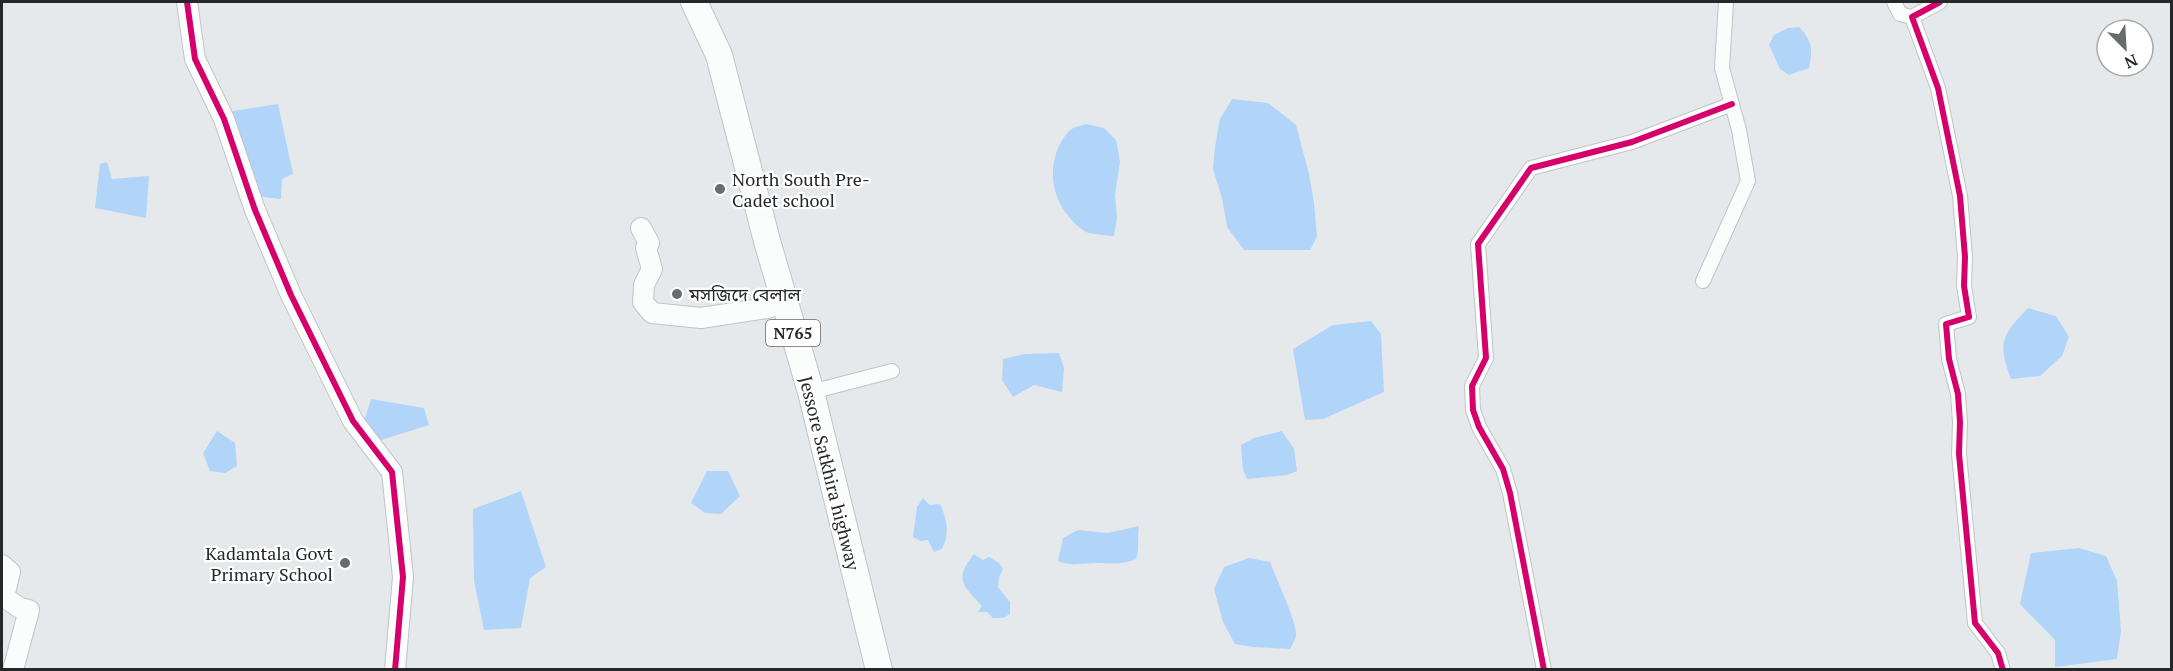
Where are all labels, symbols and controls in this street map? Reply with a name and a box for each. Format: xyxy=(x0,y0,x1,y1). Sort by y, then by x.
north arrow xyxy=(2095,18,2155,78)
text: N xyxy=(2121,49,2141,74)
place label: North South Pre- Cadet school xyxy=(732,167,870,212)
marker: North South Pre- Cadet school xyxy=(713,182,727,196)
place label: মসজিদে বেলাল xyxy=(688,282,802,306)
marker: মসজিদে বেলাল xyxy=(670,287,684,301)
road number: N765 xyxy=(766,320,820,346)
street label: Jessore Satkhira highway xyxy=(794,373,866,574)
place label: Kadamtala Govt Primary School xyxy=(205,541,333,586)
marker: Kadamtala Govt Primary School xyxy=(338,556,352,570)

